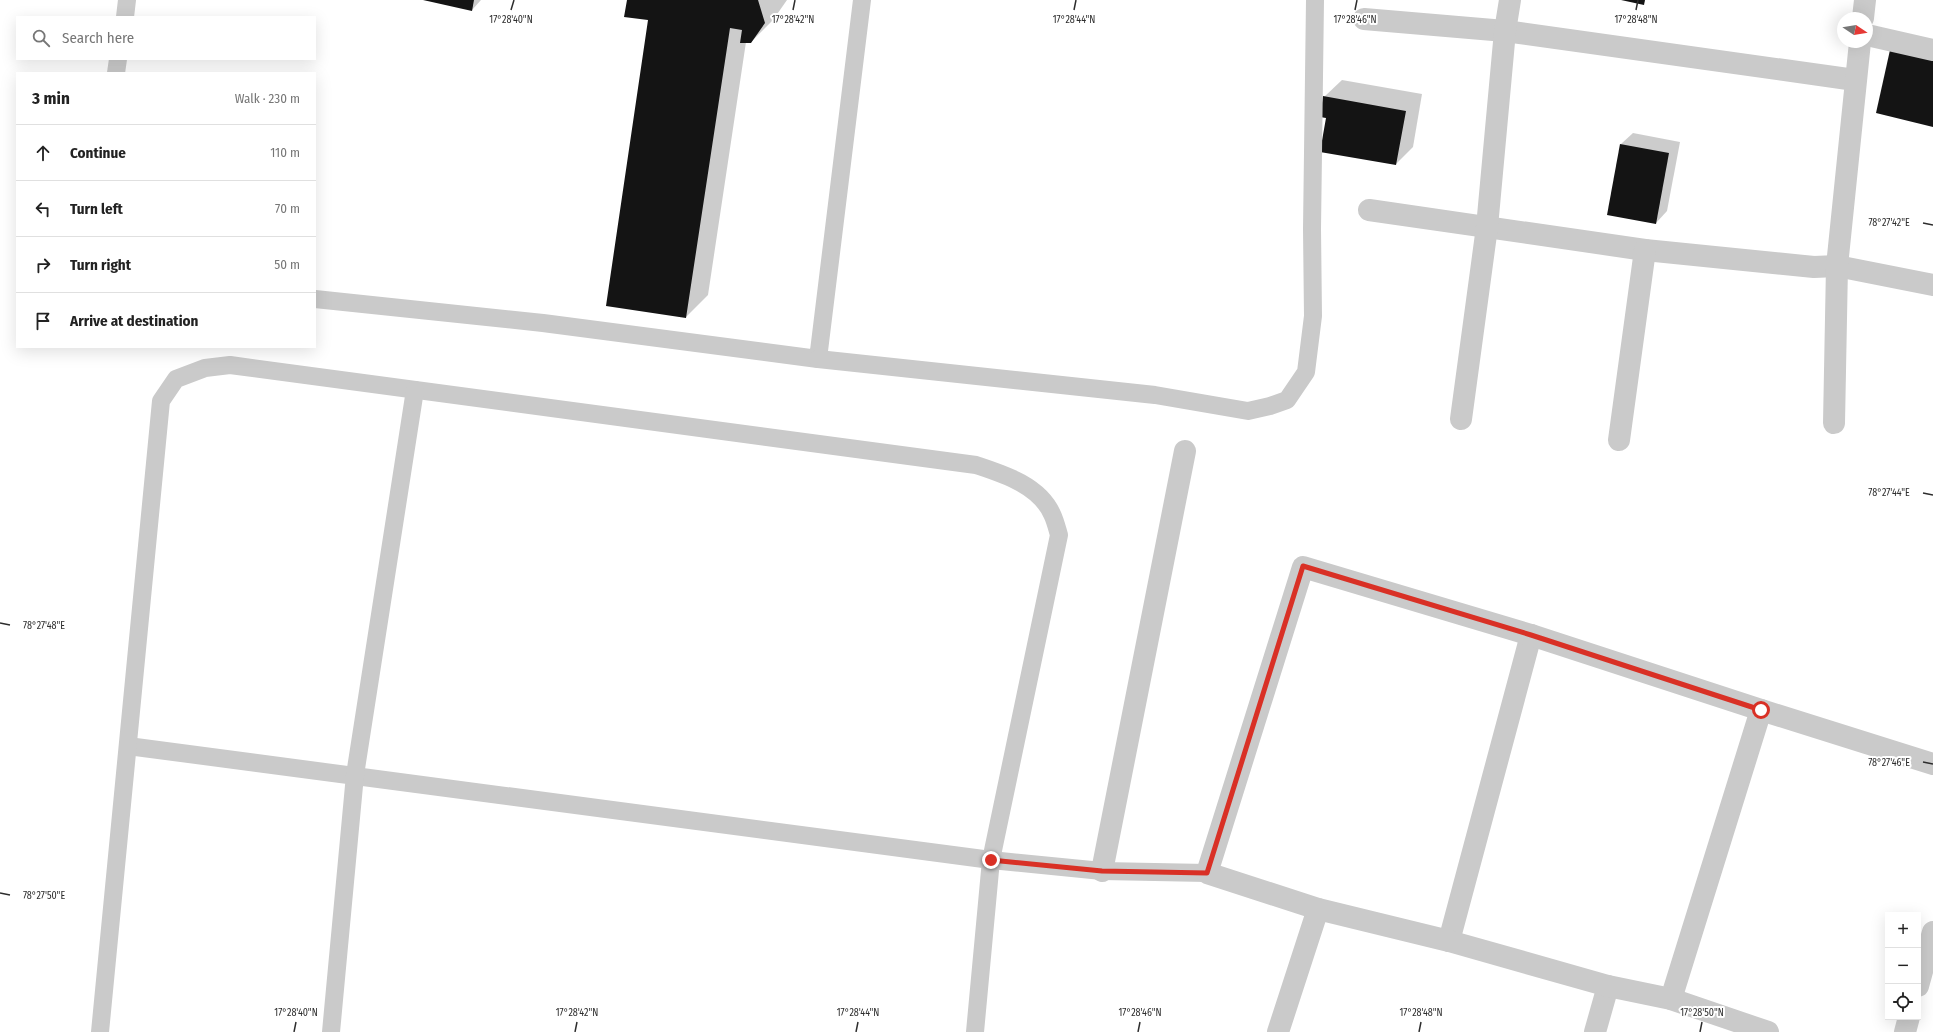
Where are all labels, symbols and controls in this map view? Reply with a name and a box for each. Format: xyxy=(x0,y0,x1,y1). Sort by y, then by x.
north arrow xyxy=(1837,12,1873,48)
text: 17°28'40"N xyxy=(489,14,533,26)
text: 17°28'42"N xyxy=(772,14,814,26)
text: 17°28'44"N xyxy=(1053,14,1095,26)
text: 17°28'46"N xyxy=(1333,14,1377,26)
text: 17°28'48"N xyxy=(1614,14,1658,26)
search box xyxy=(16,16,316,60)
icon: search xyxy=(30,27,52,49)
text: Search here xyxy=(62,29,134,47)
text: 3 min xyxy=(32,88,70,109)
text: Walk · 230 m xyxy=(235,91,300,106)
icon: ahead xyxy=(32,142,54,164)
text: Continue xyxy=(70,144,126,162)
text: 110 m xyxy=(270,145,300,160)
icon: left xyxy=(32,198,54,220)
text: Turn left xyxy=(70,200,123,218)
text: 70 m xyxy=(275,201,300,216)
text: 78°27'42"E xyxy=(1868,217,1910,229)
icon: right xyxy=(32,254,54,276)
text: Turn right xyxy=(70,256,131,274)
text: 50 m xyxy=(274,257,300,272)
icon: arrive xyxy=(32,310,54,332)
text: Arrive at destination xyxy=(70,312,198,330)
text: 78°27'44"E xyxy=(1868,487,1910,499)
text: 78°27'48"E xyxy=(23,620,65,632)
route start xyxy=(1752,701,1770,719)
text: 78°27'46"E xyxy=(1868,757,1910,769)
route end xyxy=(982,851,1000,869)
text: 78°27'50"E xyxy=(23,890,65,902)
map controls xyxy=(1885,912,1921,1020)
button: + xyxy=(1885,912,1921,948)
button: − xyxy=(1885,948,1921,984)
button: locate xyxy=(1885,984,1921,1020)
text: 17°28'40"N xyxy=(274,1007,318,1019)
text: 17°28'42"N xyxy=(556,1007,598,1019)
text: 17°28'44"N xyxy=(837,1007,879,1019)
text: 17°28'46"N xyxy=(1118,1007,1162,1019)
text: 17°28'48"N xyxy=(1399,1007,1443,1019)
text: 17°28'50"N xyxy=(1680,1007,1724,1019)

